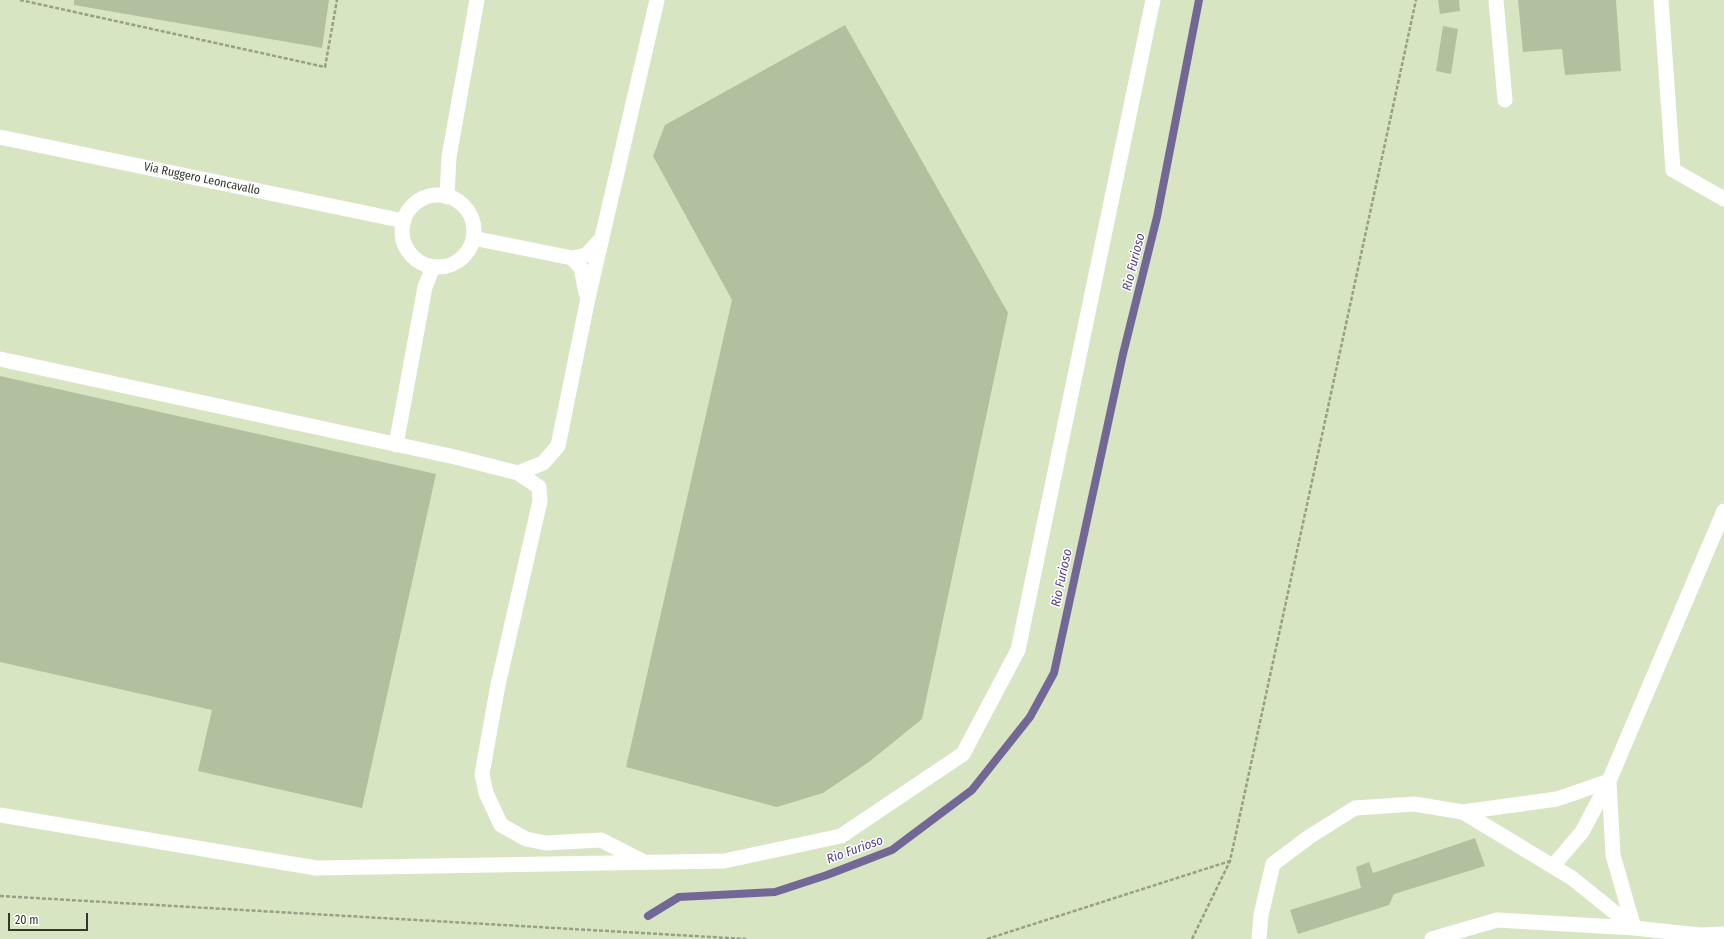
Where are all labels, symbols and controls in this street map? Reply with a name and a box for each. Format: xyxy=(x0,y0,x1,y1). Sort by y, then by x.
street label: Via Ruggero Leoncavallo xyxy=(143,160,261,198)
water label: Rio Furioso xyxy=(1119,232,1149,292)
water label: Rio Furioso xyxy=(1048,548,1076,608)
water label: Rio Furioso xyxy=(825,833,885,867)
scale bar xyxy=(10,905,90,931)
text: 20 m xyxy=(15,913,39,927)

